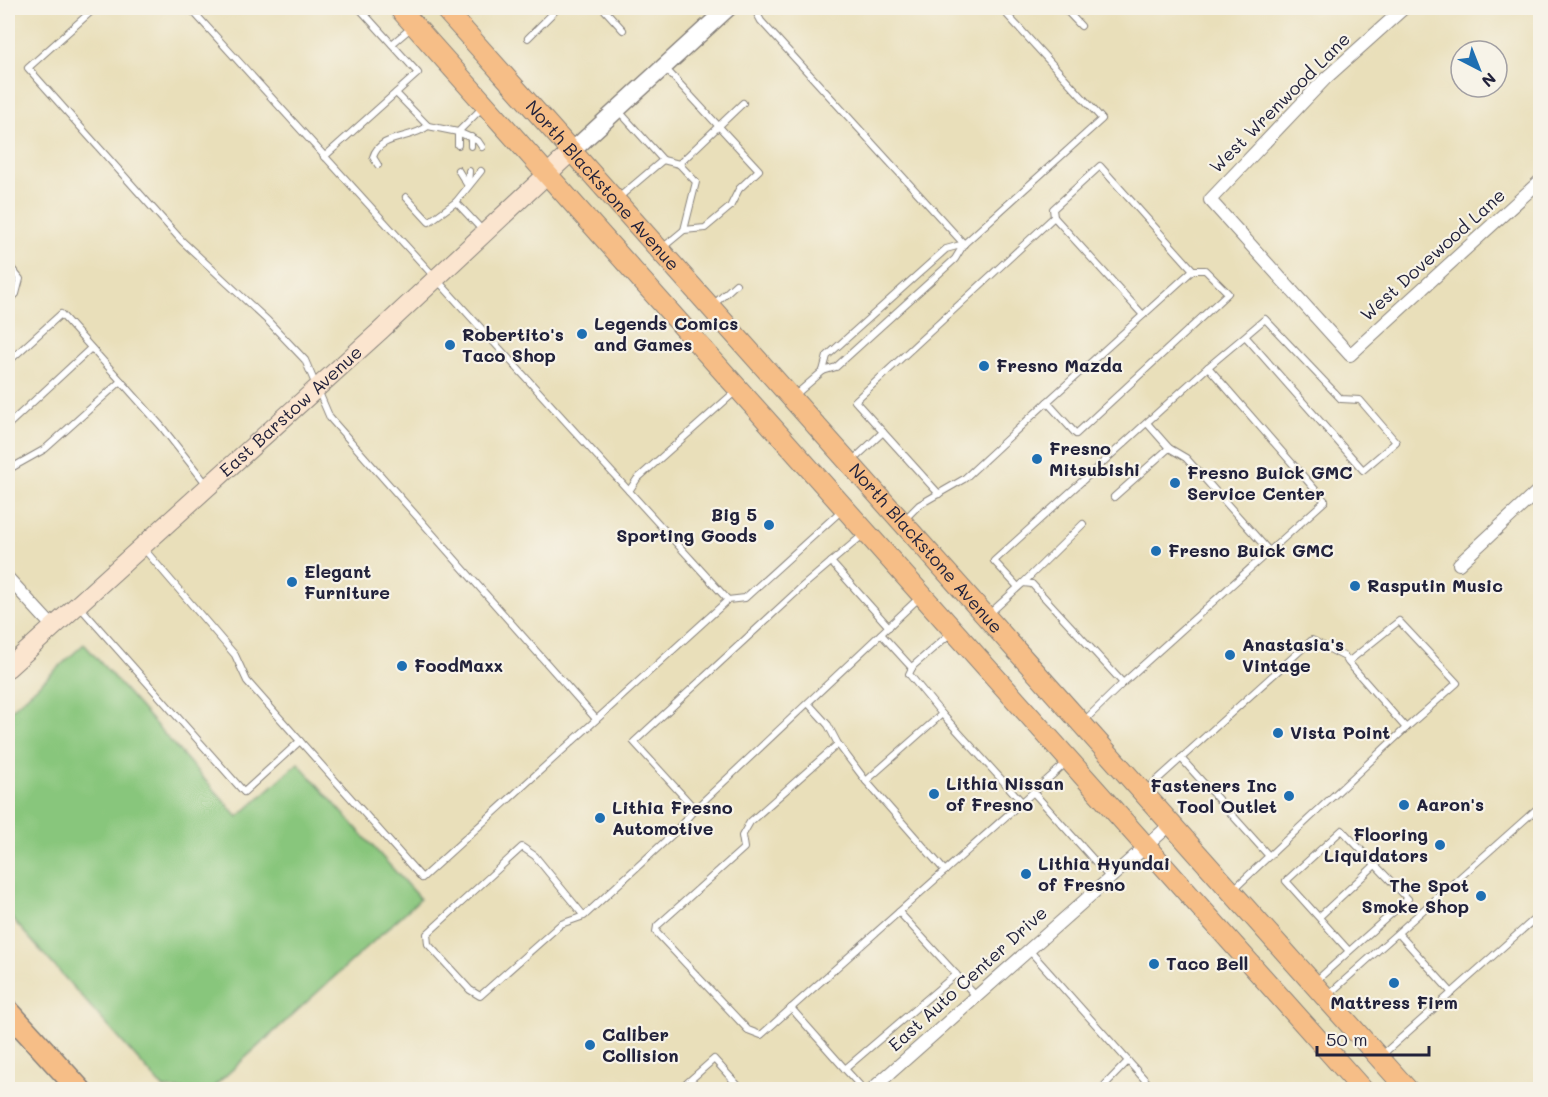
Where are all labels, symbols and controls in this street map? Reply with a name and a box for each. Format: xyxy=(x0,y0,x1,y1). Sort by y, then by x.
street label: West Wrenwood Lane xyxy=(1204,27,1355,178)
north arrow xyxy=(1449,39,1509,99)
text: N xyxy=(1478,69,1501,92)
street label: North Blackstone Avenue xyxy=(521,95,685,275)
street label: West Dovewood Lane xyxy=(1355,183,1510,326)
place label: Legends Comics and Games xyxy=(594,311,738,356)
place label: Robertito's Taco Shop xyxy=(462,322,564,367)
marker: Legends Comics and Games xyxy=(575,327,589,341)
marker: Robertito's Taco Shop xyxy=(443,338,457,352)
street label: East Barstow Avenue xyxy=(214,340,367,482)
place label: Fresno Mazda xyxy=(996,353,1123,377)
marker: Fresno Mazda xyxy=(977,359,991,373)
place label: Fresno Mitsubishi xyxy=(1049,436,1140,481)
marker: Fresno Mitsubishi xyxy=(1030,452,1044,466)
street label: North Blackstone Avenue xyxy=(844,458,1009,638)
place label: Fresno Buick GMC Service Center xyxy=(1187,460,1353,505)
marker: Fresno Buick GMC Service Center xyxy=(1168,476,1182,490)
place label: Big 5 Sporting Goods xyxy=(616,502,757,547)
marker: Big 5 Sporting Goods xyxy=(762,518,776,532)
place label: Fresno Buick GMC xyxy=(1168,538,1334,562)
marker: Fresno Buick GMC xyxy=(1149,544,1163,558)
place label: Elegant Furniture xyxy=(304,559,390,604)
place label: Rasputin Music xyxy=(1367,573,1503,597)
marker: Elegant Furniture xyxy=(285,575,299,589)
marker: Rasputin Music xyxy=(1348,579,1362,593)
place label: Anastasia's Vintage xyxy=(1242,632,1344,677)
marker: Anastasia's Vintage xyxy=(1223,648,1237,662)
place label: FoodMaxx xyxy=(414,653,503,677)
marker: FoodMaxx xyxy=(395,659,409,673)
place label: Vista Point xyxy=(1290,720,1390,744)
marker: Vista Point xyxy=(1271,726,1285,740)
place label: Lithia Nissan of Fresno xyxy=(946,771,1064,816)
place label: Fasteners Inc Tool Outlet xyxy=(1150,773,1277,818)
marker: Lithia Nissan of Fresno xyxy=(927,787,941,801)
marker: Fasteners Inc Tool Outlet xyxy=(1282,789,1296,803)
place label: Aaron's xyxy=(1416,792,1484,816)
place label: Lithia Fresno Automotive xyxy=(612,795,733,840)
marker: Aaron's xyxy=(1397,798,1411,812)
marker: Lithia Fresno Automotive xyxy=(593,811,607,825)
place label: Flooring Liquidators xyxy=(1324,822,1428,867)
marker: Flooring Liquidators xyxy=(1433,838,1447,852)
place label: Lithia Hyundai of Fresno xyxy=(1038,851,1170,896)
marker: Lithia Hyundai of Fresno xyxy=(1019,867,1033,881)
place label: The Spot Smoke Shop xyxy=(1362,873,1469,918)
marker: The Spot Smoke Shop xyxy=(1474,889,1488,903)
street label: East Auto Center Drive xyxy=(883,900,1052,1056)
place label: Taco Bell xyxy=(1166,951,1248,975)
marker: Taco Bell xyxy=(1147,957,1161,971)
marker: Mattress Firm xyxy=(1387,976,1401,990)
place label: Mattress Firm xyxy=(1330,990,1458,1014)
scale bar xyxy=(1317,1019,1430,1057)
place label: Caliber Collision xyxy=(602,1022,679,1067)
text: 50 m xyxy=(1326,1027,1368,1051)
marker: Caliber Collision xyxy=(583,1038,597,1052)

